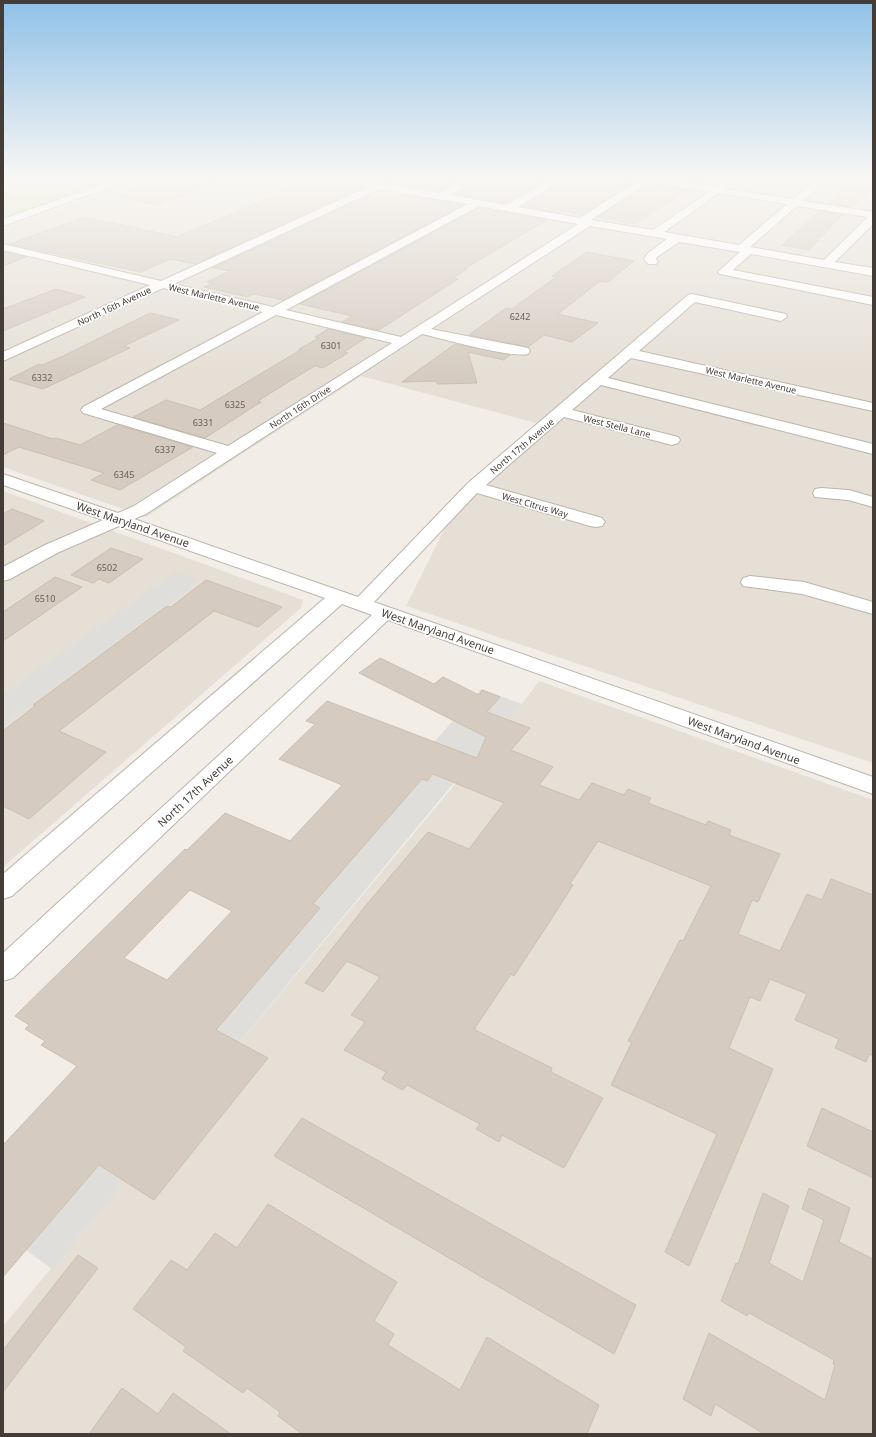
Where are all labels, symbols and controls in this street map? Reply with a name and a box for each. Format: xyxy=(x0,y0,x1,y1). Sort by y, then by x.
street label: West Marlette Avenue xyxy=(167,280,261,314)
street label: North 16th Avenue xyxy=(75,283,153,329)
house number: 6242 xyxy=(510,310,530,323)
house number: 6301 xyxy=(321,339,341,352)
street label: West Marlette Avenue xyxy=(704,363,798,397)
house number: 6332 xyxy=(32,371,52,384)
street label: North 16th Drive xyxy=(267,382,333,432)
house number: 6325 xyxy=(225,398,245,411)
street label: West Stella Lane xyxy=(582,411,652,441)
street label: North 17th Avenue xyxy=(487,415,557,477)
house number: 6331 xyxy=(193,416,213,429)
house number: 6337 xyxy=(155,443,175,456)
house number: 6345 xyxy=(114,468,134,481)
street label: West Citrus Way xyxy=(500,489,570,521)
street label: West Maryland Avenue xyxy=(74,498,192,550)
house number: 6502 xyxy=(97,561,117,574)
house number: 6510 xyxy=(35,592,55,605)
street label: West Maryland Avenue xyxy=(379,605,497,657)
street label: West Maryland Avenue xyxy=(686,713,802,767)
street label: North 17th Avenue xyxy=(154,752,236,830)

